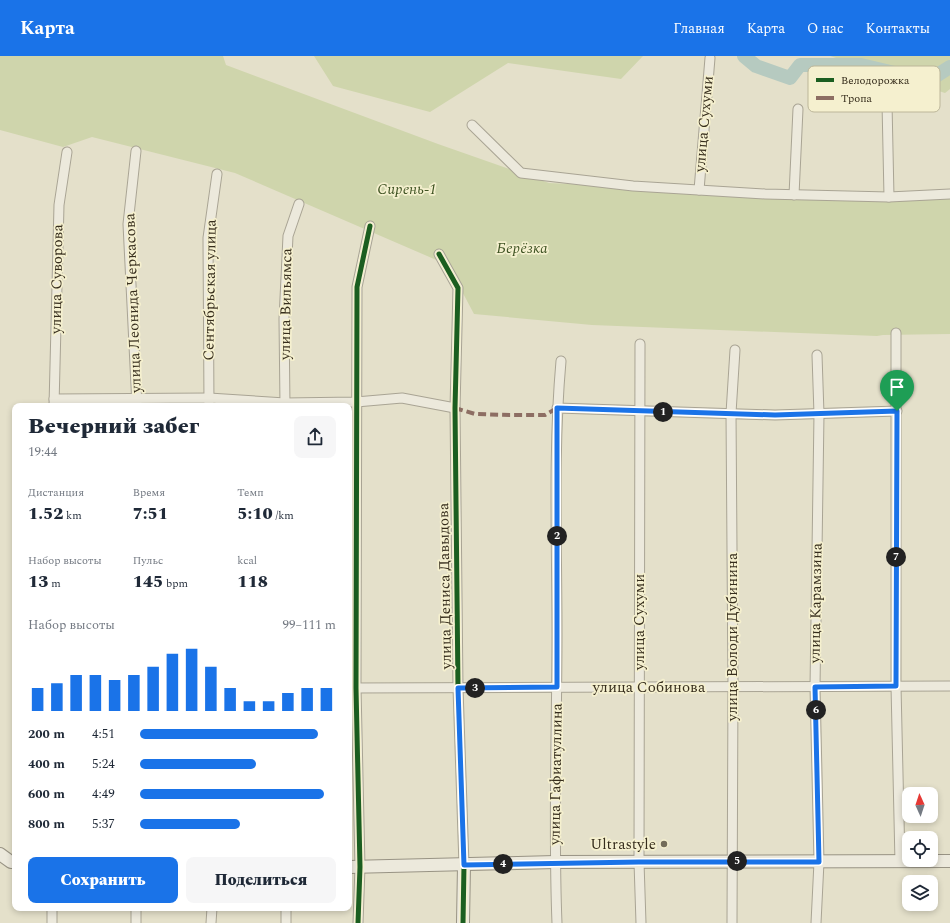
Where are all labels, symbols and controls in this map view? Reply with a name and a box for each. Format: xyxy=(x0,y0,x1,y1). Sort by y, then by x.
text: Карта xyxy=(20,14,75,43)
text: Главная xyxy=(673,18,725,39)
text: Карта xyxy=(747,18,785,39)
text: О нас xyxy=(807,18,844,39)
text: Контакты xyxy=(866,18,930,39)
legend xyxy=(808,66,940,112)
text: Велодорожка xyxy=(841,72,910,89)
street label: улица Сухуми xyxy=(688,75,720,174)
text: Тропа xyxy=(841,90,873,107)
park label: Сирень-1 xyxy=(377,178,437,201)
street label: улица Леонида Черкасова xyxy=(118,212,148,394)
street label: Сентябрьская улица xyxy=(197,218,223,361)
street label: улица Суворова xyxy=(45,223,69,335)
park label: Берёзка xyxy=(497,237,548,260)
street label: улица Вильямса xyxy=(274,247,298,361)
pin xyxy=(880,370,914,411)
icon: arrive xyxy=(886,376,908,398)
pin: 1 xyxy=(653,402,673,422)
text: 1 xyxy=(660,403,666,420)
text: Вечерний забег xyxy=(28,410,199,443)
button: share xyxy=(294,416,336,458)
text: 19:44 xyxy=(28,442,57,462)
text: Дистанция xyxy=(28,484,84,501)
text: Время xyxy=(133,484,165,501)
text: Темп xyxy=(237,484,264,501)
text: 1.52 xyxy=(28,501,63,527)
text: 7:51 xyxy=(133,501,168,527)
text: 5:10 xyxy=(237,501,273,527)
street label: улица Дениса Давыдова xyxy=(432,502,458,671)
text: km xyxy=(63,507,82,524)
text: /km xyxy=(273,507,294,524)
pin: 2 xyxy=(547,526,567,546)
text: 2 xyxy=(554,527,560,544)
street label: улица Карамзина xyxy=(803,542,829,664)
pin: 7 xyxy=(886,547,906,567)
text: 7 xyxy=(893,548,899,565)
text: Набор высоты xyxy=(28,552,102,569)
text: Пульс xyxy=(133,552,163,569)
text: kcal xyxy=(237,552,257,569)
street label: улица Володи Дубинина xyxy=(721,552,744,722)
text: 13 xyxy=(28,569,48,595)
text: 145 xyxy=(133,569,163,595)
text: 118 xyxy=(237,569,268,595)
street label: улица Сухуми xyxy=(628,574,651,671)
text: m xyxy=(48,575,61,592)
text: bpm xyxy=(163,575,188,592)
text: Набор высоты xyxy=(28,615,115,635)
text: 99–111 m xyxy=(283,615,336,635)
street label: улица Собинова xyxy=(592,676,706,699)
pin: 3 xyxy=(465,678,485,698)
text: 3 xyxy=(472,679,478,696)
pin: 6 xyxy=(806,700,826,720)
text: 6 xyxy=(813,701,819,718)
street label: улица Гафиатуллина xyxy=(543,702,569,846)
text: 200 m xyxy=(28,724,65,744)
text: 4:51 xyxy=(92,724,115,744)
text: 400 m xyxy=(28,754,65,774)
text: 5:24 xyxy=(92,754,115,774)
text: 600 m xyxy=(28,784,65,804)
text: 4:49 xyxy=(92,784,115,804)
north arrow xyxy=(902,787,938,823)
map controls xyxy=(902,787,938,911)
text: 800 m xyxy=(28,814,65,834)
text: 5:37 xyxy=(92,814,115,834)
button: locate xyxy=(902,831,938,867)
place label: Ultrastyle xyxy=(590,833,656,856)
marker: Ultrastyle xyxy=(659,839,669,849)
pin: 5 xyxy=(727,851,747,871)
text: 5 xyxy=(734,852,740,869)
pin: 4 xyxy=(493,854,513,874)
text: 4 xyxy=(500,855,506,872)
button: Сохранить xyxy=(28,857,178,903)
button: Поделиться xyxy=(186,857,336,903)
button: layers xyxy=(902,875,938,911)

